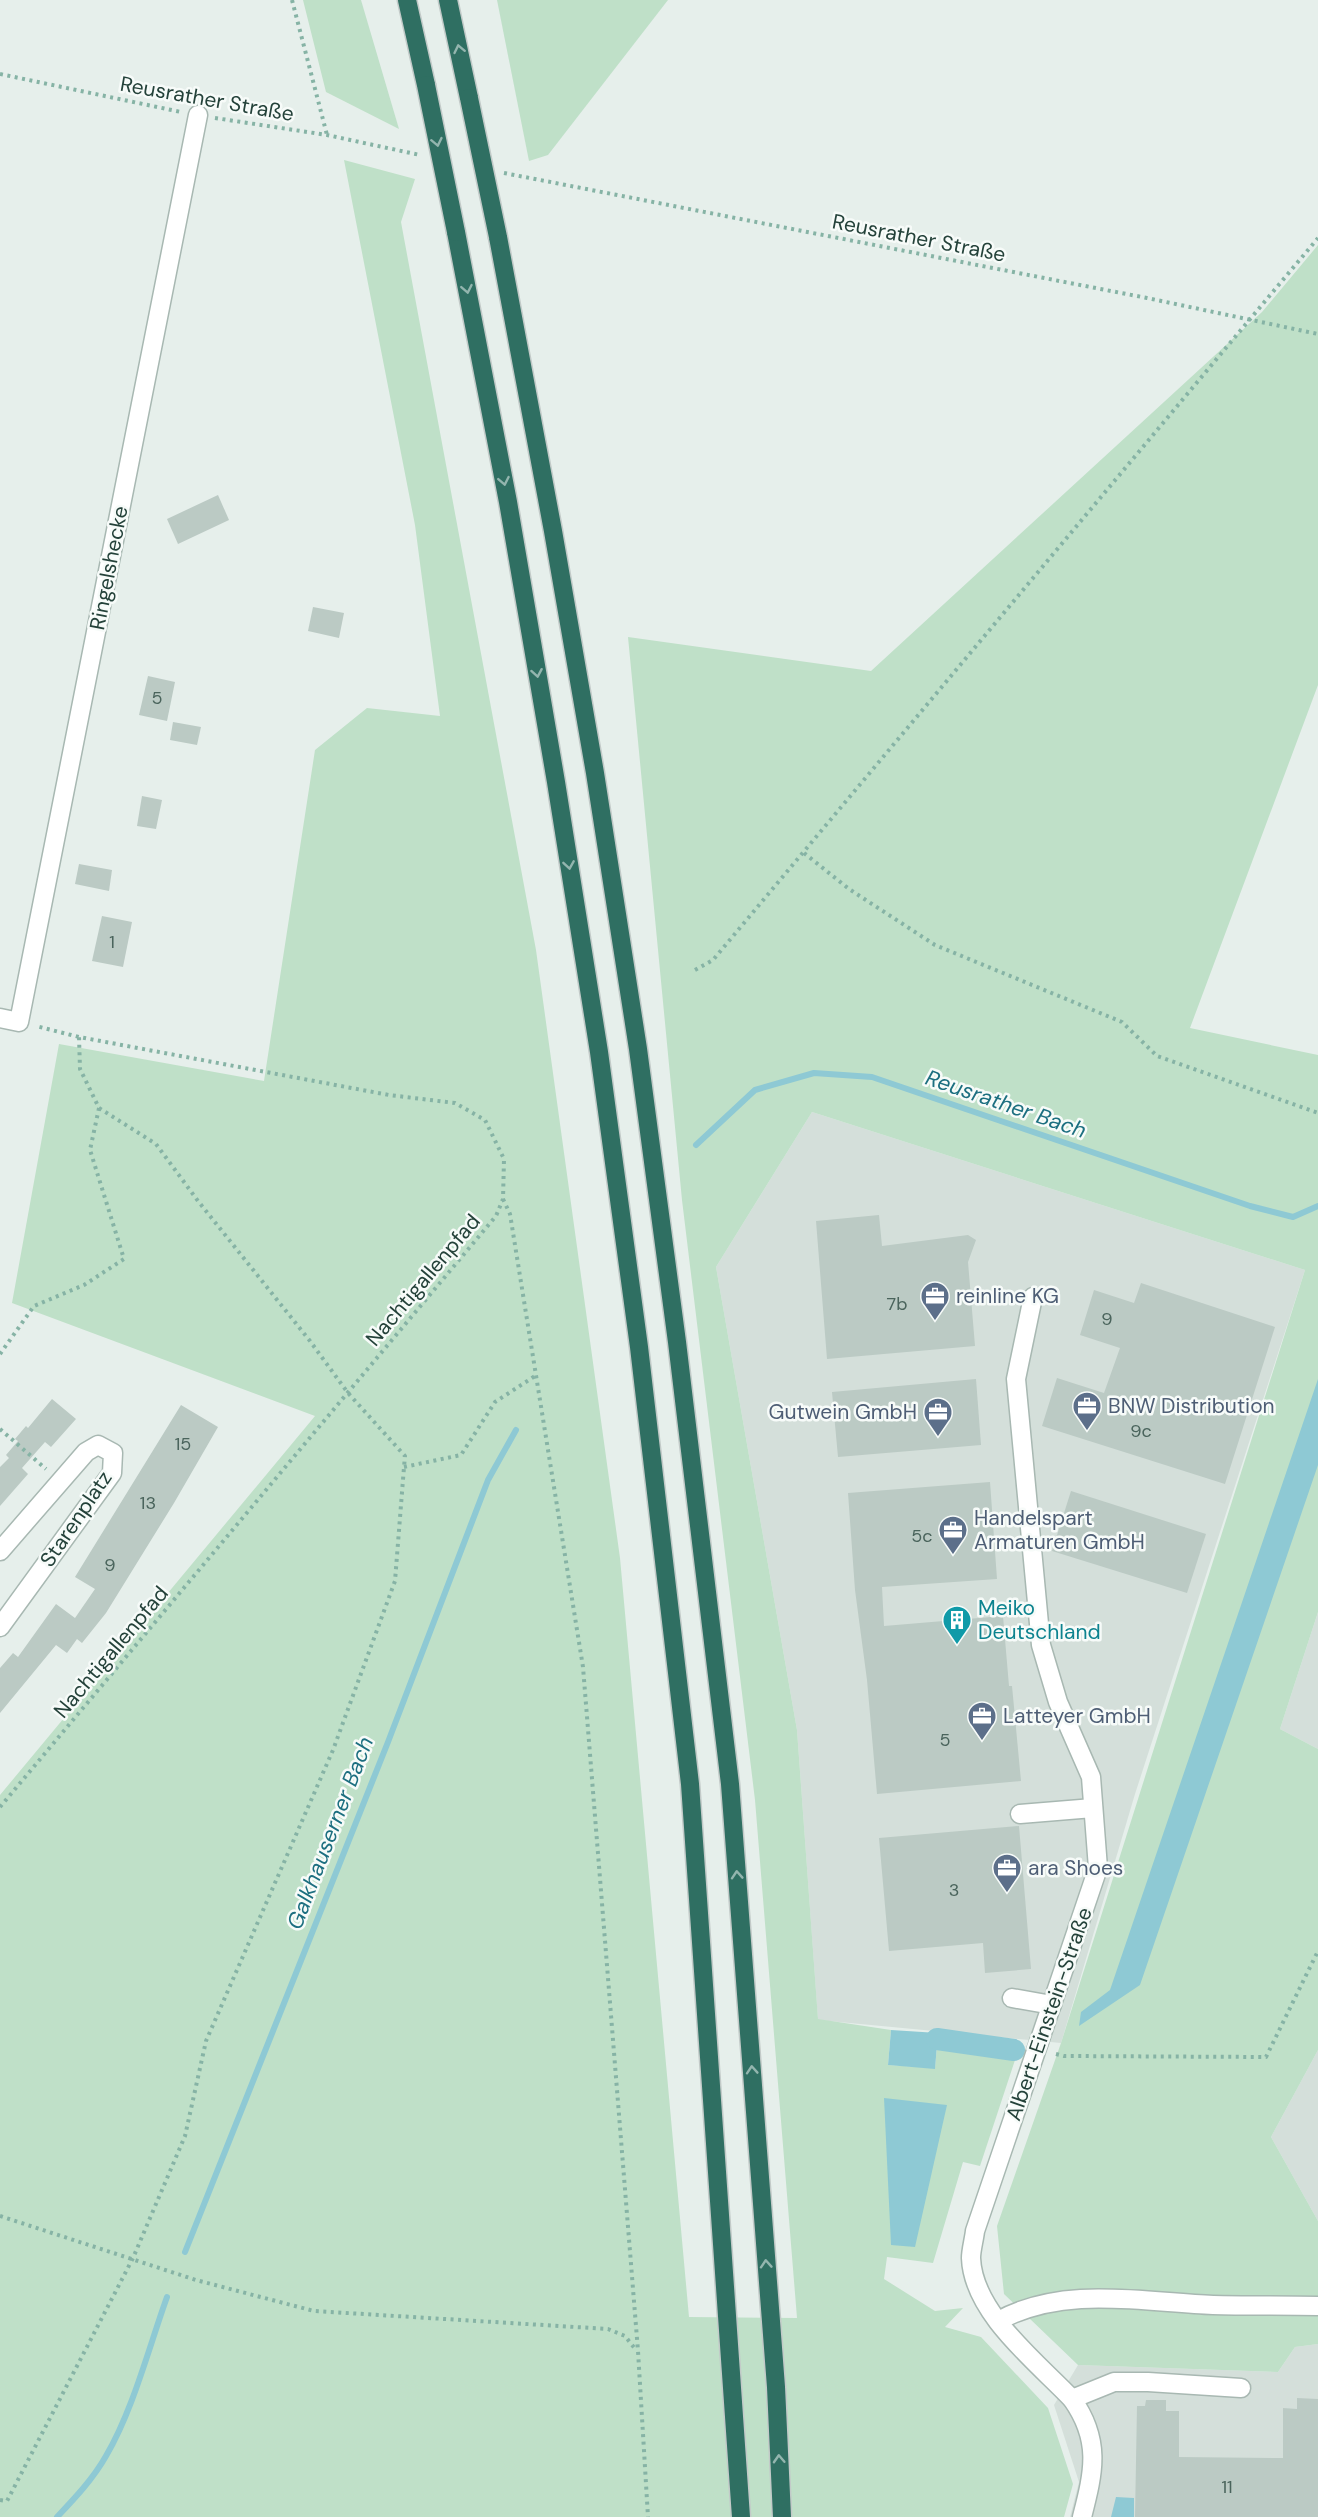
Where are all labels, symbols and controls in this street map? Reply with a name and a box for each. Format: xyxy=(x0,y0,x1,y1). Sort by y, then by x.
one-way arrow xyxy=(453,44,466,54)
street label: Reusrather Straße xyxy=(118,70,296,128)
one-way arrow xyxy=(430,137,443,147)
street label: Reusrather Straße xyxy=(830,207,1008,269)
one-way arrow xyxy=(460,284,473,294)
one-way arrow xyxy=(497,476,509,486)
street label: Ringelshecke xyxy=(83,504,135,632)
one-way arrow xyxy=(531,668,543,678)
house number: 5 xyxy=(152,686,162,710)
one-way arrow xyxy=(563,861,575,870)
house number: 1 xyxy=(109,930,115,954)
water label: Reusrather Bach xyxy=(922,1063,1090,1145)
street label: Nachtigallenpfad xyxy=(359,1208,487,1352)
office icon: reinline KG xyxy=(919,1280,951,1322)
place label: reinline KG xyxy=(956,1282,1059,1310)
house number: 7b xyxy=(887,1292,907,1316)
house number: 9 xyxy=(1101,1307,1113,1331)
office icon: BNW Distribution xyxy=(1071,1390,1103,1432)
place label: BNW Distribution xyxy=(1108,1392,1275,1420)
office icon: Gutwein GmbH xyxy=(922,1396,954,1438)
place label: Gutwein GmbH xyxy=(769,1398,917,1426)
house number: 9c xyxy=(1130,1419,1152,1443)
house number: 15 xyxy=(175,1432,191,1456)
street label: Starenplatz xyxy=(34,1466,118,1572)
house number: 13 xyxy=(140,1491,156,1515)
place label: Handelspart Armaturen GmbH xyxy=(974,1504,1145,1556)
office icon: Handelspart Armaturen GmbH xyxy=(937,1514,969,1556)
house number: 5c xyxy=(911,1524,933,1548)
house number: 9 xyxy=(104,1553,116,1577)
street label: Nachtigallenpfad xyxy=(47,1580,175,1724)
place label: Meiko Deutschland xyxy=(978,1594,1101,1646)
building icon: Meiko Deutschland xyxy=(941,1604,973,1646)
office icon: Latteyer GmbH xyxy=(966,1700,998,1742)
place label: Latteyer GmbH xyxy=(1003,1702,1151,1730)
house number: 5 xyxy=(940,1728,950,1752)
water label: Galkhauserner Bach xyxy=(280,1732,380,1934)
office icon: ara Shoes xyxy=(991,1852,1023,1894)
place label: ara Shoes xyxy=(1028,1854,1123,1882)
one-way arrow xyxy=(730,1871,743,1880)
house number: 3 xyxy=(949,1878,959,1902)
street label: Albert-Einstein-Straße xyxy=(999,1904,1099,2124)
one-way arrow xyxy=(745,2065,758,2074)
one-way arrow xyxy=(760,2259,773,2268)
one-way arrow xyxy=(773,2454,786,2463)
house number: 11 xyxy=(1221,2475,1233,2499)

